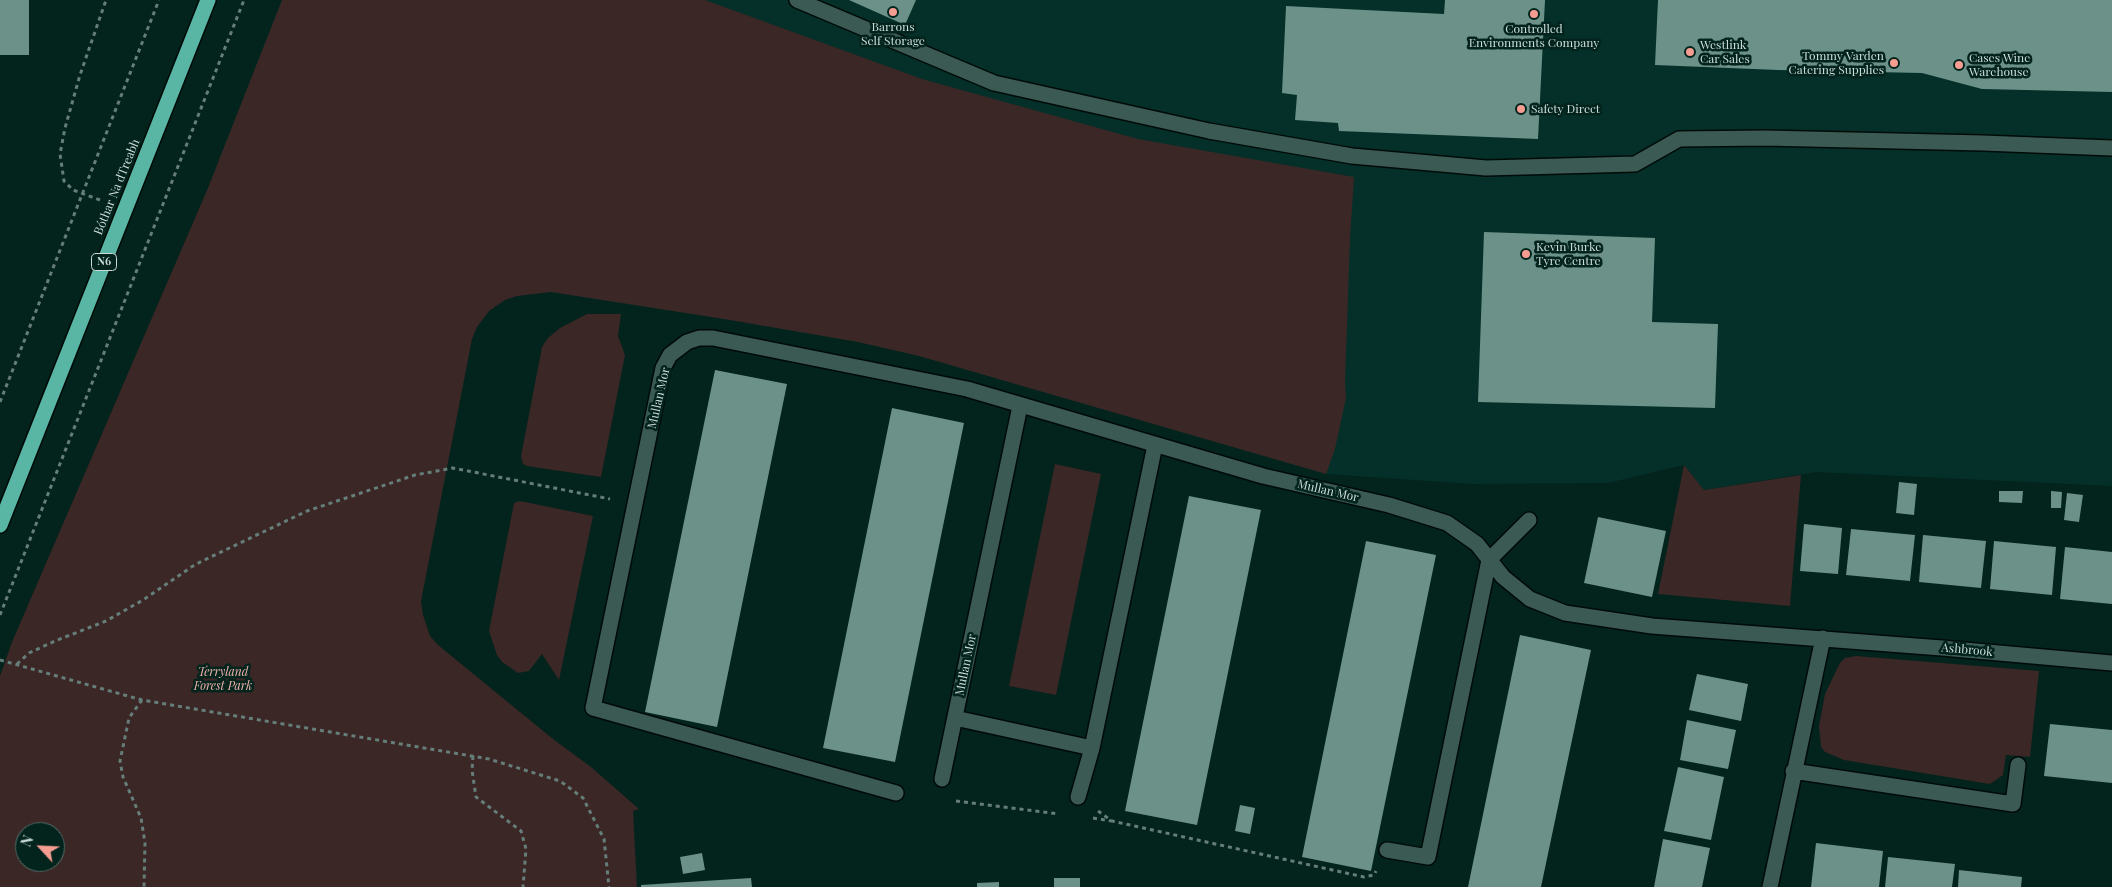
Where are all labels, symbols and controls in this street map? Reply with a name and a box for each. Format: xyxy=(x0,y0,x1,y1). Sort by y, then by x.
marker: Barrons Self Storage xyxy=(887,6,899,18)
marker: Controlled Environments Company xyxy=(1528,8,1540,20)
place label: Barrons Self Storage xyxy=(861,20,925,48)
place label: Controlled Environments Company xyxy=(1469,22,1599,50)
place label: Westlink Car Sales xyxy=(1700,38,1750,66)
marker: Westlink Car Sales xyxy=(1684,46,1696,58)
place label: Tommy Varden Catering Supplies xyxy=(1788,49,1884,77)
place label: Cases Wine Warehouse xyxy=(1969,51,2030,79)
marker: Tommy Varden Catering Supplies xyxy=(1888,57,1900,69)
marker: Cases Wine Warehouse xyxy=(1953,59,1965,71)
place label: Safety Direct xyxy=(1531,102,1600,116)
marker: Safety Direct xyxy=(1515,103,1527,115)
street label: Bóthar Na dTreabh xyxy=(91,137,143,237)
place label: Kevin Burke Tyre Centre xyxy=(1536,240,1601,268)
marker: Kevin Burke Tyre Centre xyxy=(1520,248,1532,260)
road number: N6 xyxy=(92,253,116,270)
street label: Mullan Mor xyxy=(645,366,673,430)
street label: Mullan Mor xyxy=(1296,477,1360,505)
street label: Mullan Mor xyxy=(952,633,980,697)
street label: Ashbrook xyxy=(1941,641,1993,659)
park label: Terryland Forest Park xyxy=(194,665,252,693)
north arrow xyxy=(15,822,65,872)
text: N xyxy=(16,832,38,849)

